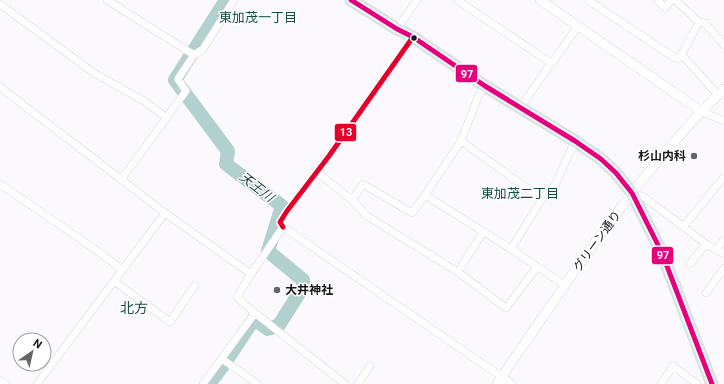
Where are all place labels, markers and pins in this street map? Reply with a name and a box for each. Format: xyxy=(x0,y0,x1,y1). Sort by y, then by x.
unlabelled marker xyxy=(409,33,419,43)
place label: 杉山内科 xyxy=(638,149,686,163)
marker: 杉山内科 xyxy=(689,151,699,161)
place label: 大井神社 xyxy=(285,283,333,297)
marker: 大井神社 xyxy=(272,285,282,295)

